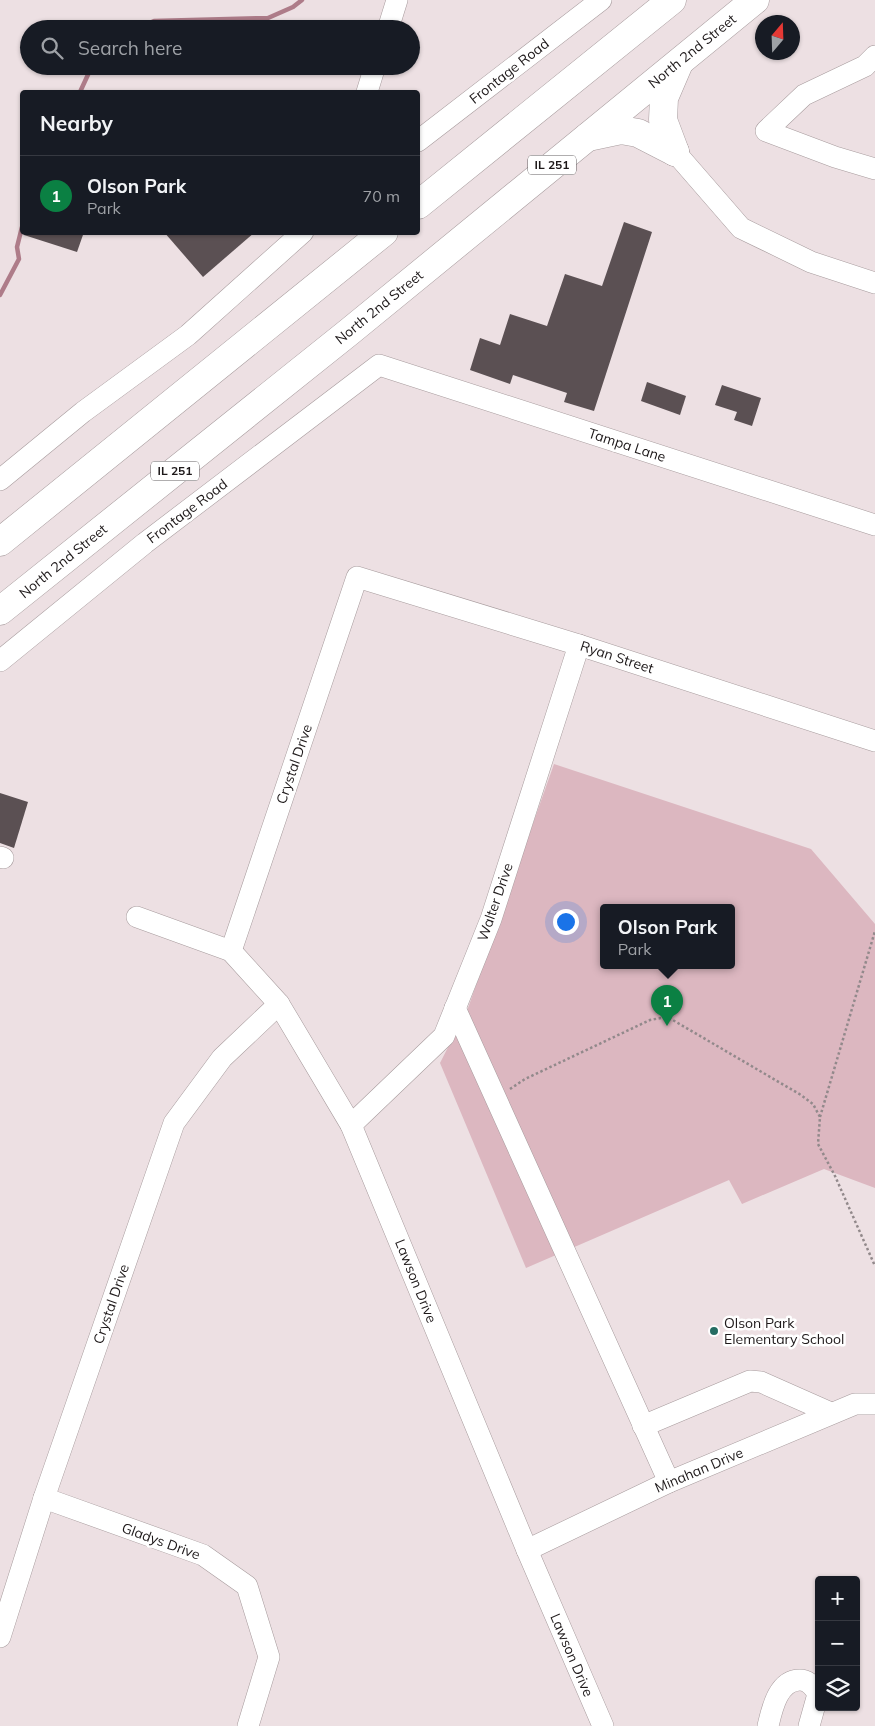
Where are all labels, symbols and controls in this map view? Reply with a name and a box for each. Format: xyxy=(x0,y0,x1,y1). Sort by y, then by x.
street label: North 2nd Street xyxy=(644,10,740,92)
north arrow xyxy=(755,15,800,60)
search box xyxy=(20,20,420,75)
icon: search xyxy=(38,34,66,62)
street label: Frontage Road xyxy=(466,34,552,108)
text: Search here xyxy=(78,36,182,60)
text: Nearby xyxy=(40,110,113,136)
road number: IL 251 xyxy=(528,156,576,174)
text: Olson Park xyxy=(87,174,186,198)
text: 1 xyxy=(51,186,61,206)
text: 70 m xyxy=(363,186,400,206)
text: Park xyxy=(87,198,121,218)
street label: North 2nd Street xyxy=(331,266,427,348)
street label: Tampa Lane xyxy=(586,424,668,466)
road number: IL 251 xyxy=(151,462,199,481)
street label: Frontage Road xyxy=(143,475,231,547)
street label: North 2nd Street xyxy=(15,520,111,602)
street label: Ryan Street xyxy=(578,637,656,677)
street label: Crystal Drive xyxy=(272,722,316,806)
street label: Walter Drive xyxy=(473,861,517,943)
popup xyxy=(600,904,735,969)
your location xyxy=(553,909,579,935)
text: Olson Park xyxy=(618,915,717,939)
text: Park xyxy=(618,939,652,959)
pin: 1 xyxy=(651,985,683,1026)
street label: Lawson Drive xyxy=(391,1237,441,1325)
street label: Crystal Drive xyxy=(89,1262,133,1346)
place label: Olson Park Elementary School xyxy=(724,1314,844,1348)
marker: Olson Park Elementary School xyxy=(708,1325,720,1337)
street label: Minahan Drive xyxy=(652,1443,746,1497)
street label: Gladys Drive xyxy=(119,1519,203,1563)
map controls xyxy=(815,1576,860,1711)
button: + xyxy=(815,1576,860,1621)
street label: Lawson Drive xyxy=(546,1611,598,1699)
button: − xyxy=(815,1621,860,1666)
button: layers xyxy=(815,1666,860,1711)

